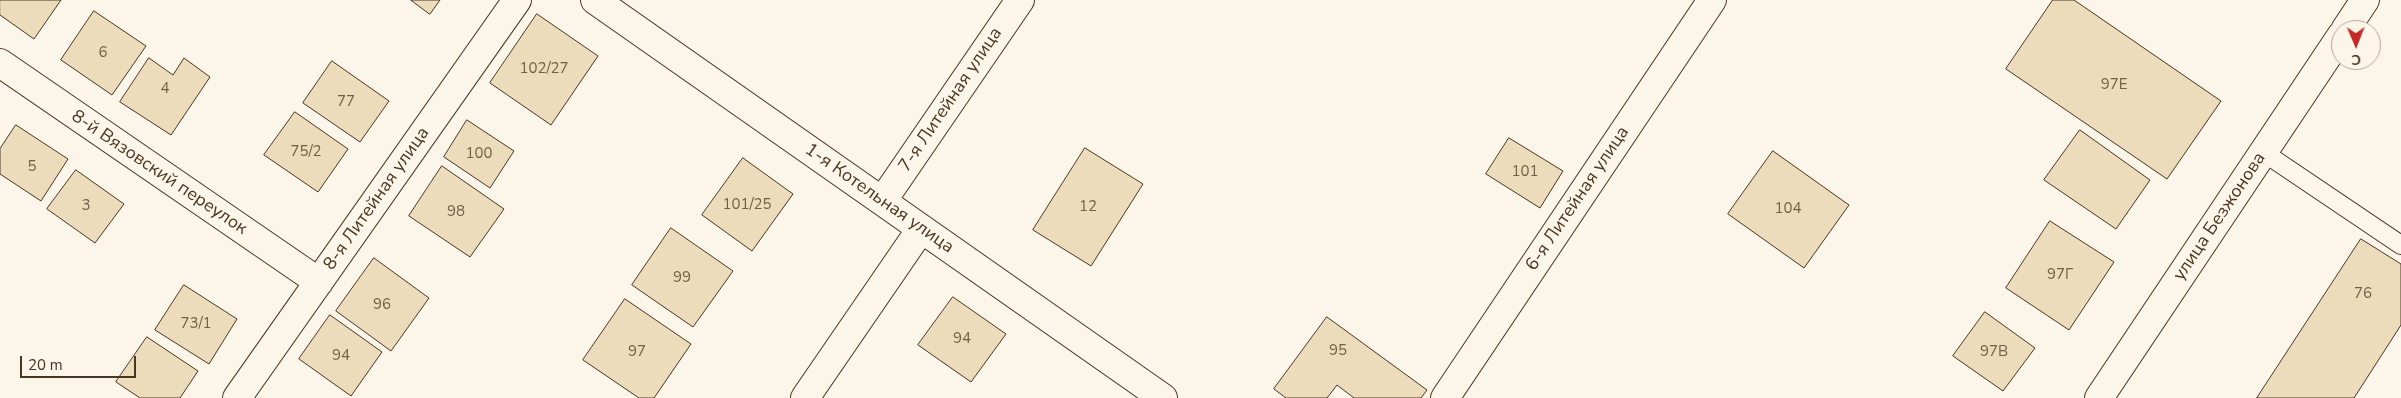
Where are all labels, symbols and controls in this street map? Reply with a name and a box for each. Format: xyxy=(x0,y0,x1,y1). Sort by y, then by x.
north arrow xyxy=(2331,20,2381,70)
street label: 7-я Литейная улица xyxy=(895,24,1007,176)
house number: 6 xyxy=(99,44,107,62)
text: С xyxy=(2351,50,2361,69)
house number: 102/27 xyxy=(519,60,569,78)
house number: 97Е xyxy=(2101,76,2127,94)
house number: 4 xyxy=(161,80,169,98)
house number: 77 xyxy=(337,93,355,111)
street label: 8-й Вязовский переулок xyxy=(67,106,251,240)
street label: 8-я Литейная улица xyxy=(320,123,434,275)
street label: 6-я Литейная улица xyxy=(1522,123,1634,275)
street label: 1-я Котельная улица xyxy=(800,139,958,259)
house number: 75/2 xyxy=(290,143,322,161)
house number: 100 xyxy=(466,145,492,163)
street label: улица Безжонова xyxy=(2169,149,2271,285)
house number: 5 xyxy=(28,158,36,176)
house number: 101 xyxy=(1512,163,1538,181)
house number: 101/25 xyxy=(722,196,772,214)
house number: 3 xyxy=(82,197,90,215)
house number: 12 xyxy=(1079,198,1097,216)
house number: 104 xyxy=(1775,200,1801,218)
house number: 98 xyxy=(447,203,465,221)
house number: 97Г xyxy=(2047,266,2073,284)
house number: 99 xyxy=(673,269,691,287)
house number: 76 xyxy=(2354,285,2372,303)
house number: 96 xyxy=(373,296,391,314)
house number: 73/1 xyxy=(180,315,212,333)
house number: 94 xyxy=(953,330,971,348)
house number: 95 xyxy=(1329,342,1347,360)
house number: 97 xyxy=(628,343,646,361)
house number: 97В xyxy=(1980,343,2008,361)
scale bar xyxy=(22,346,139,378)
house number: 94 xyxy=(332,347,350,365)
text: 20 m xyxy=(28,355,63,375)

